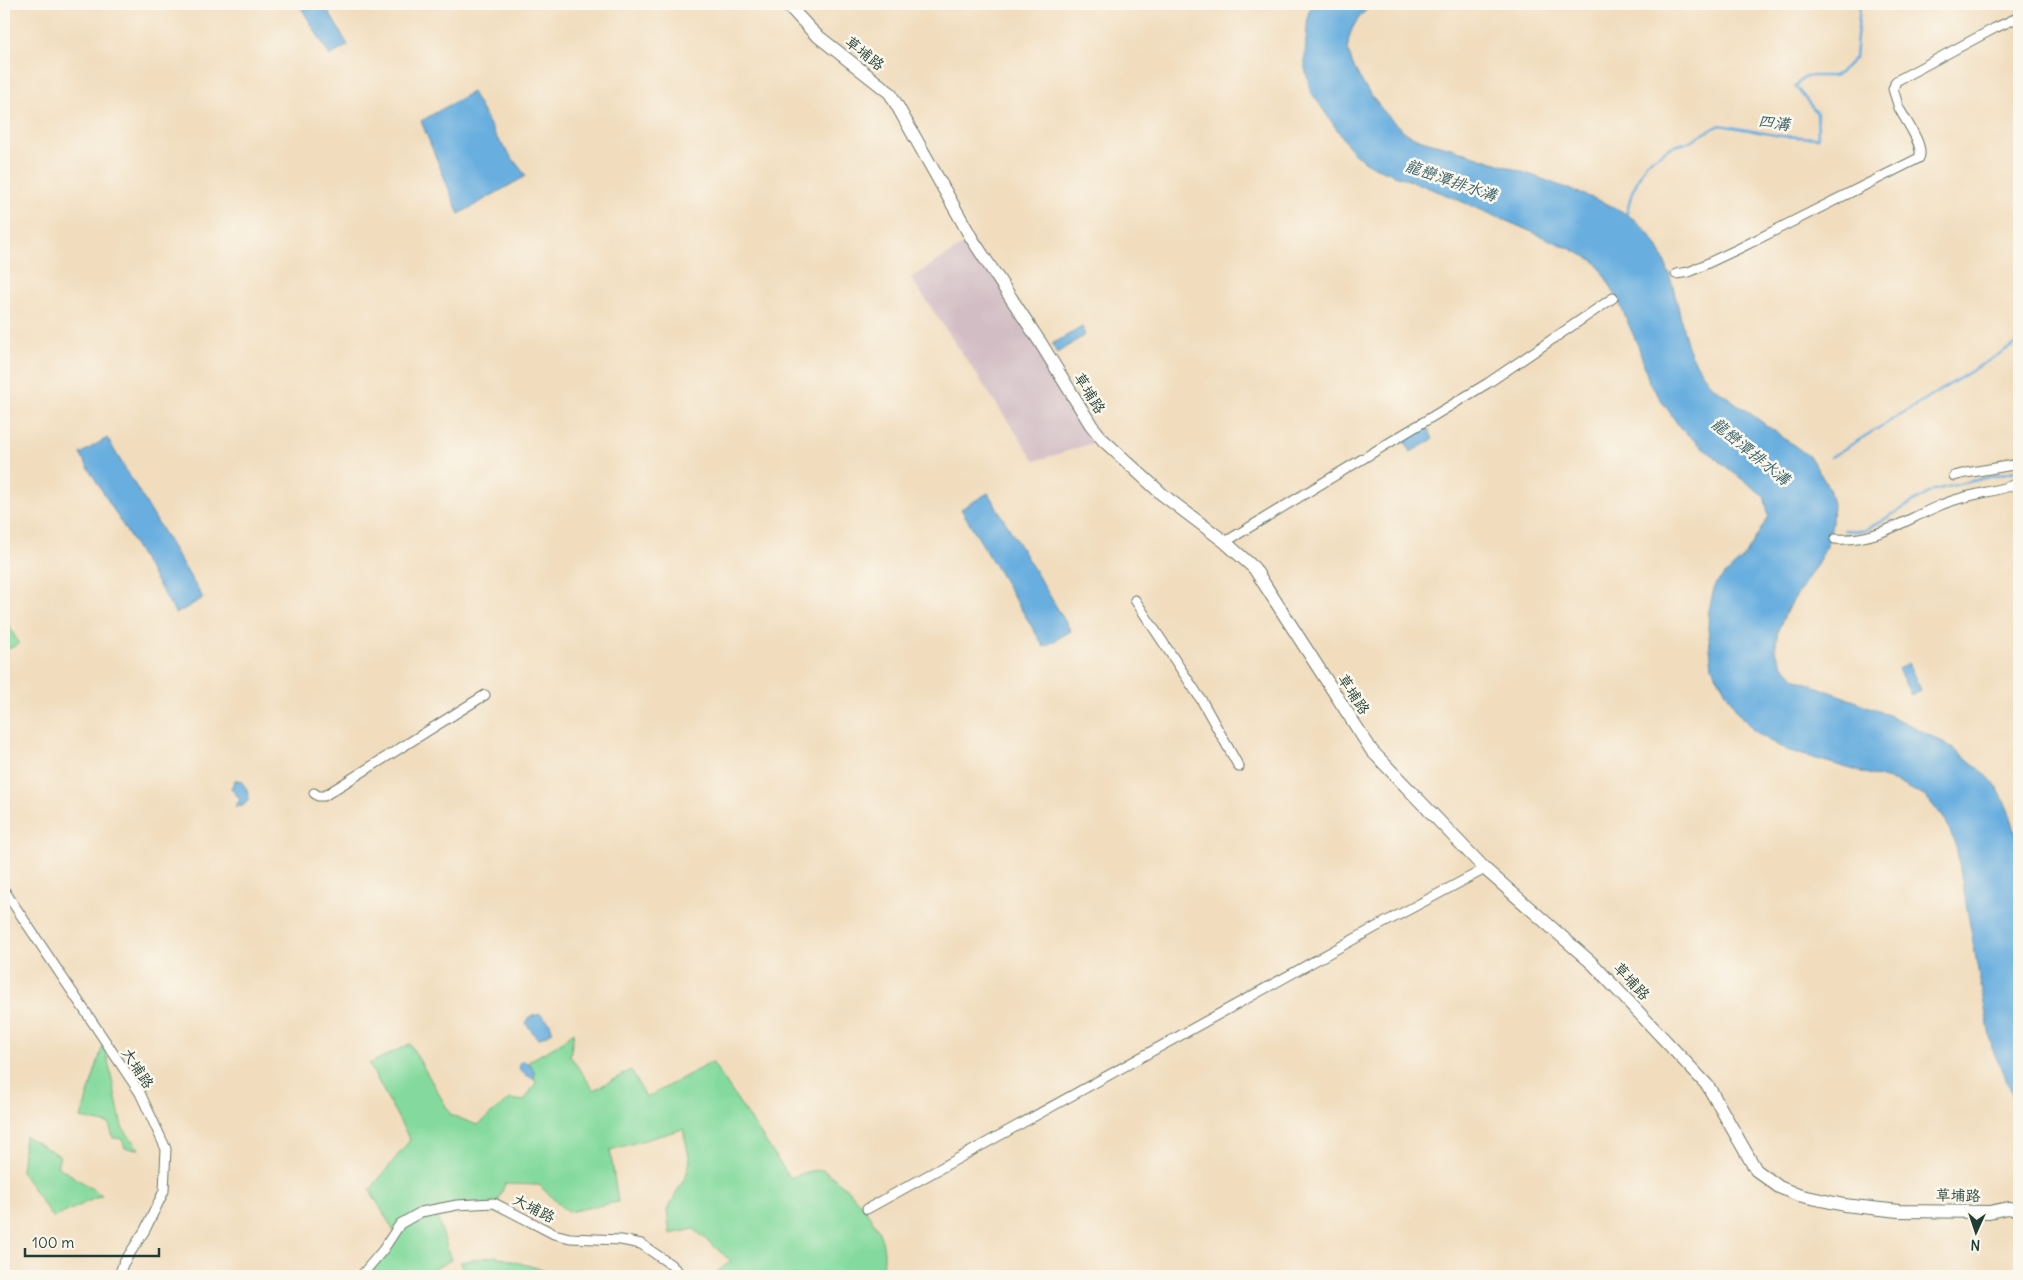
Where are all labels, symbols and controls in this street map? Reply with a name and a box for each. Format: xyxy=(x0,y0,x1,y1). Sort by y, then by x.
street label: 草埔路 xyxy=(841,32,889,74)
water label: 四溝 xyxy=(1757,110,1793,134)
water label: 龍巒潭排水溝 xyxy=(1402,155,1502,206)
street label: 草埔路 xyxy=(1070,369,1110,417)
water label: 龍巒潭排水溝 xyxy=(1707,413,1796,490)
street label: 草埔路 xyxy=(1334,670,1374,718)
street label: 草埔路 xyxy=(1610,958,1654,1004)
street label: 大埔路 xyxy=(118,1044,158,1092)
street label: 草埔路 xyxy=(1935,1185,1981,1205)
street label: 大埔路 xyxy=(510,1189,558,1227)
north arrow xyxy=(1950,1208,2000,1258)
scale bar xyxy=(25,1225,159,1257)
text: 100 m xyxy=(32,1233,74,1252)
text: N xyxy=(1970,1236,1981,1254)

